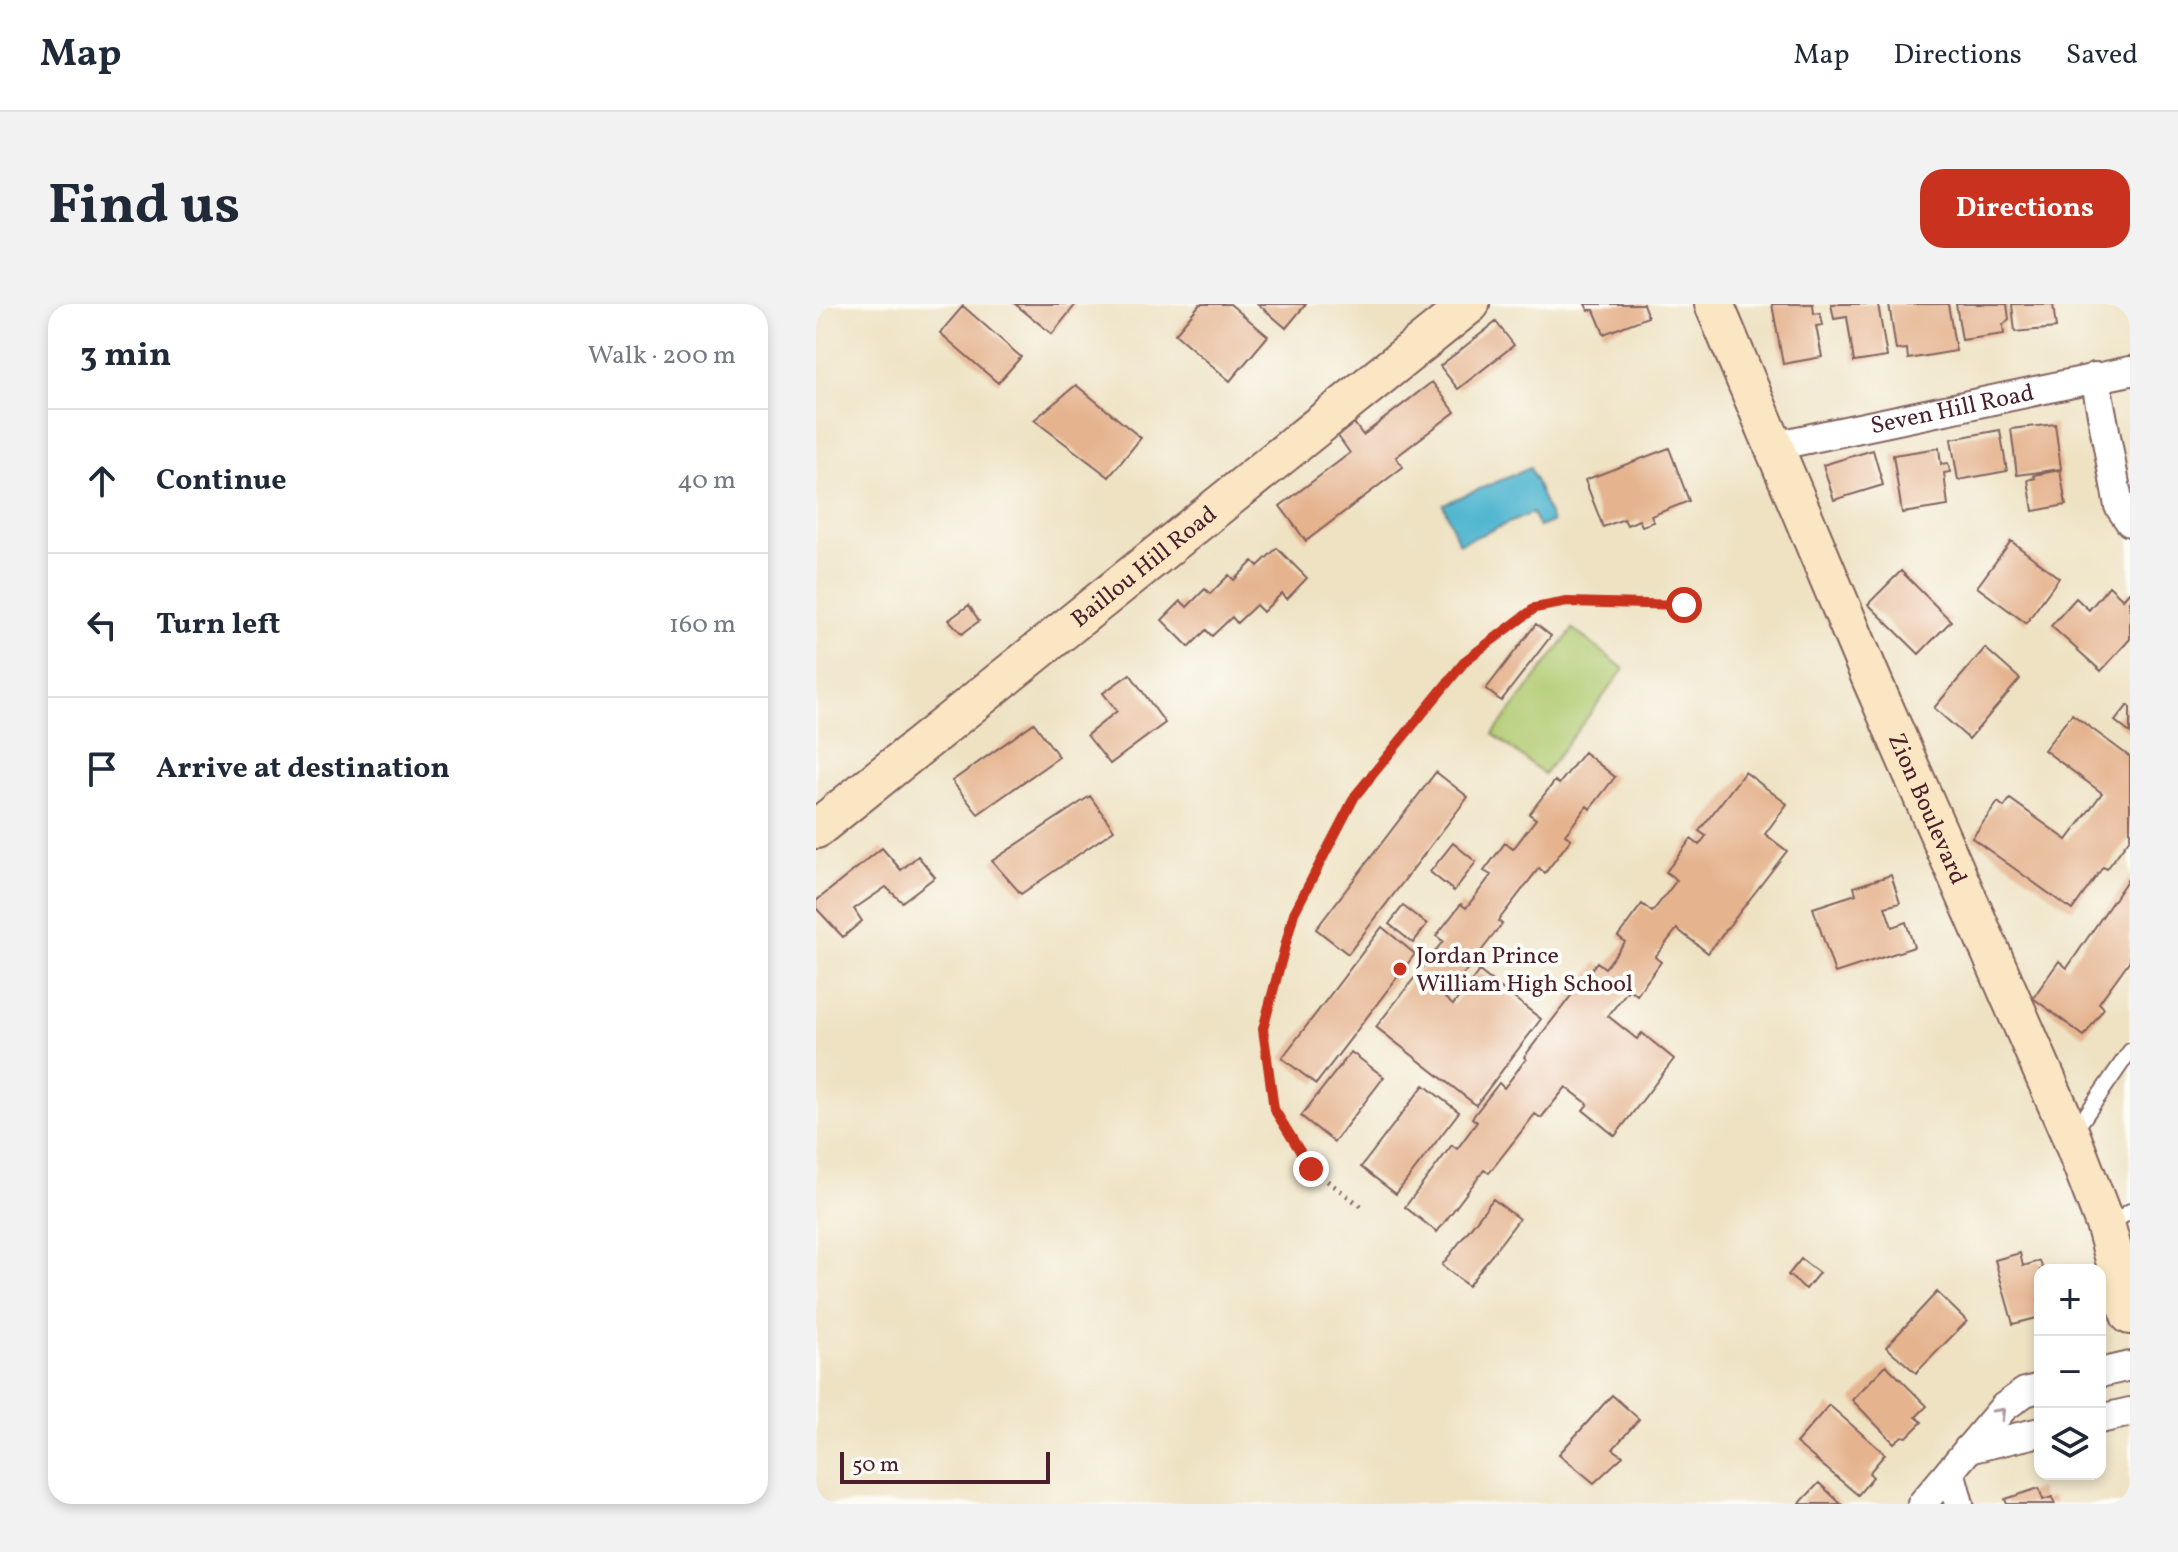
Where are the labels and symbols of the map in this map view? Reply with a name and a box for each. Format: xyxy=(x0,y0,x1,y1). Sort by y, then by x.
street label: Seven Hill Road xyxy=(1868,377,2037,444)
street label: Baillou Hill Road xyxy=(1065,499,1225,637)
route start xyxy=(1666,587,1702,623)
street label: Zion Boulevard xyxy=(1878,728,1974,890)
place label: Jordan Prince William High School xyxy=(1416,940,1633,1002)
marker: Jordan Prince William High School xyxy=(1391,960,1409,978)
route end xyxy=(1293,1151,1329,1187)
one-way arrow xyxy=(1991,1408,2005,1422)
scale bar xyxy=(840,1448,1050,1484)

